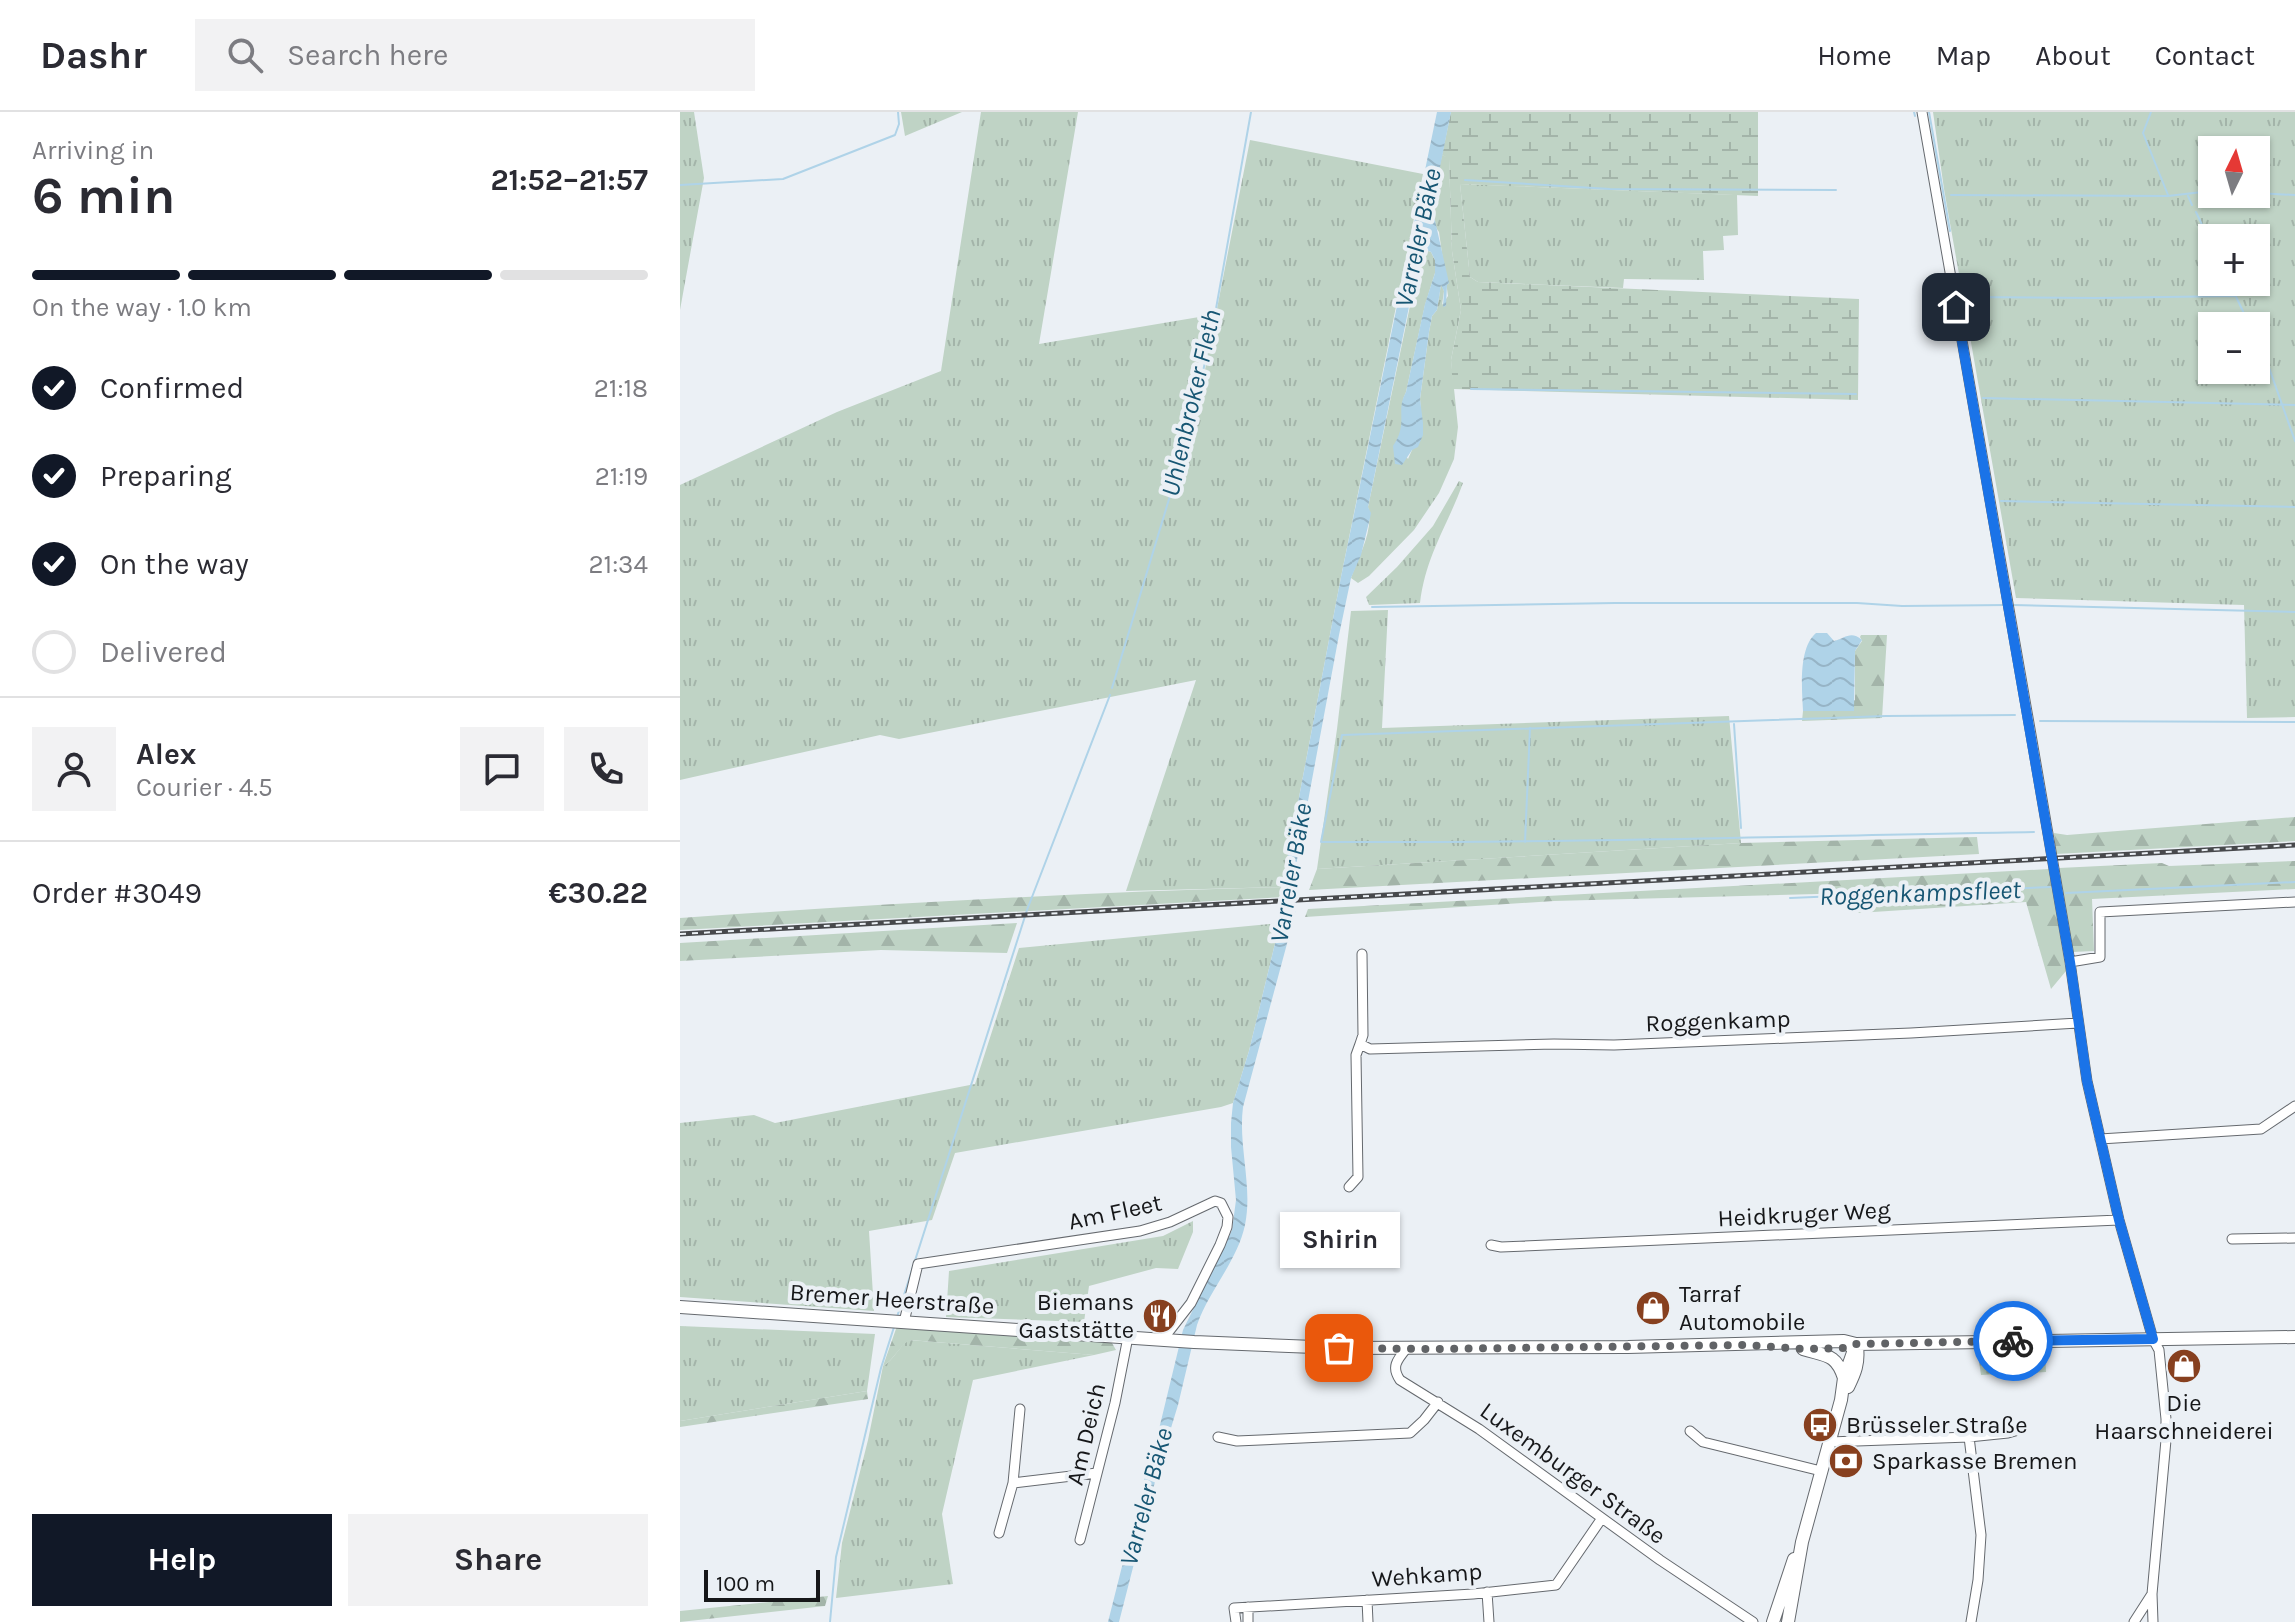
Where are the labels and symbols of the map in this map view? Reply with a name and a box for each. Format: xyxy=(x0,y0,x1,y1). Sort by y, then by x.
north arrow xyxy=(2198,136,2270,208)
water label: Varreler Bäke xyxy=(1388,166,1448,310)
pin xyxy=(1922,273,1990,341)
water label: Uhlenbroker Fleth xyxy=(1154,306,1228,500)
water label: Varreler Bäke xyxy=(1263,801,1319,945)
water label: Roggenkampsfleet xyxy=(1819,874,2022,912)
street label: Roggenkamp xyxy=(1645,1004,1791,1038)
street label: Am Fleet xyxy=(1066,1188,1164,1236)
street label: Heidkruger Weg xyxy=(1717,1195,1892,1233)
callout: Shirin xyxy=(1279,1212,1399,1268)
street label: Bremer Heerstraße xyxy=(789,1278,995,1320)
place label: Tarraf Automobile xyxy=(1679,1280,1805,1336)
place label: Biemans Gaststätte xyxy=(1018,1288,1134,1344)
shop icon: Tarraf Automobile xyxy=(1634,1289,1672,1327)
restaurant icon: Biemans Gaststätte xyxy=(1141,1297,1179,1335)
courier xyxy=(1973,1301,2053,1381)
pin xyxy=(1305,1314,1373,1382)
shop icon: Die Haarschneiderei xyxy=(2165,1347,2203,1385)
street label: Am Deich xyxy=(1061,1380,1111,1488)
place label: Die Haarschneiderei xyxy=(2094,1389,2274,1445)
street label: Luxemburger Straße xyxy=(1475,1396,1671,1550)
bus stop icon: Brüsseler Straße xyxy=(1801,1406,1839,1444)
place label: Brüsseler Straße xyxy=(1846,1411,2028,1439)
water label: Varreler Bäke xyxy=(1113,1425,1179,1569)
bank icon: Sparkasse Bremen xyxy=(1827,1442,1865,1480)
place label: Sparkasse Bremen xyxy=(1872,1447,2078,1475)
street label: Wehkamp xyxy=(1371,1557,1483,1593)
scale bar xyxy=(704,1566,820,1602)

